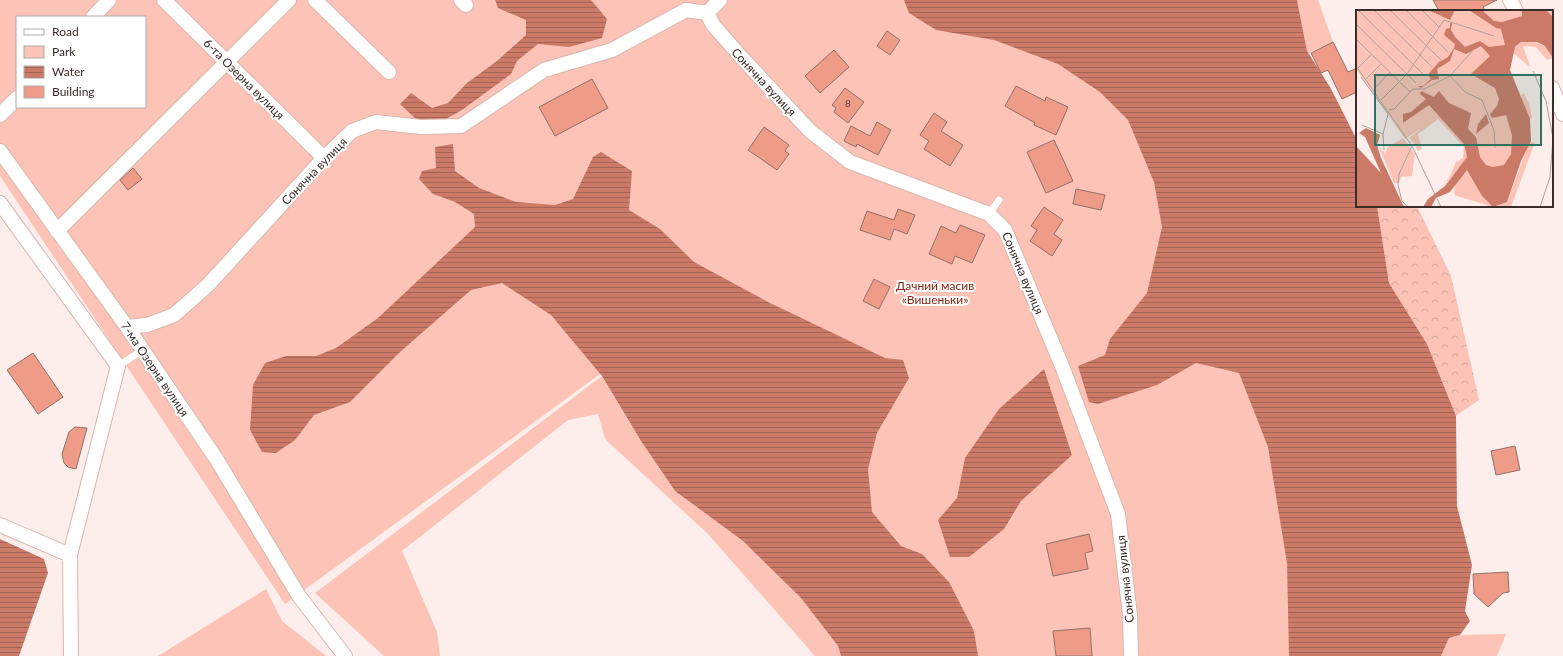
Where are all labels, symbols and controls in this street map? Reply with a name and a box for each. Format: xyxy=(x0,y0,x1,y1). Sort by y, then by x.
inset map xyxy=(1356,10,1553,207)
legend xyxy=(16,16,146,108)
text: Road xyxy=(52,24,79,39)
street label: 6-та Озерна вулиця xyxy=(200,35,288,123)
text: Park xyxy=(52,44,76,59)
street label: Сонячна вулиця xyxy=(729,45,800,119)
text: Water xyxy=(52,64,85,79)
text: Building xyxy=(52,84,95,99)
house number: 8 xyxy=(845,97,851,109)
street label: Сонячна вулиця xyxy=(278,134,350,208)
street label: Сонячна вулиця xyxy=(999,230,1047,316)
park label: Дачний масив «Вишеньки» xyxy=(896,278,974,307)
street label: 7-ма Озерна вулиця xyxy=(118,319,192,419)
street label: Сонячна вулиця xyxy=(1113,534,1137,623)

